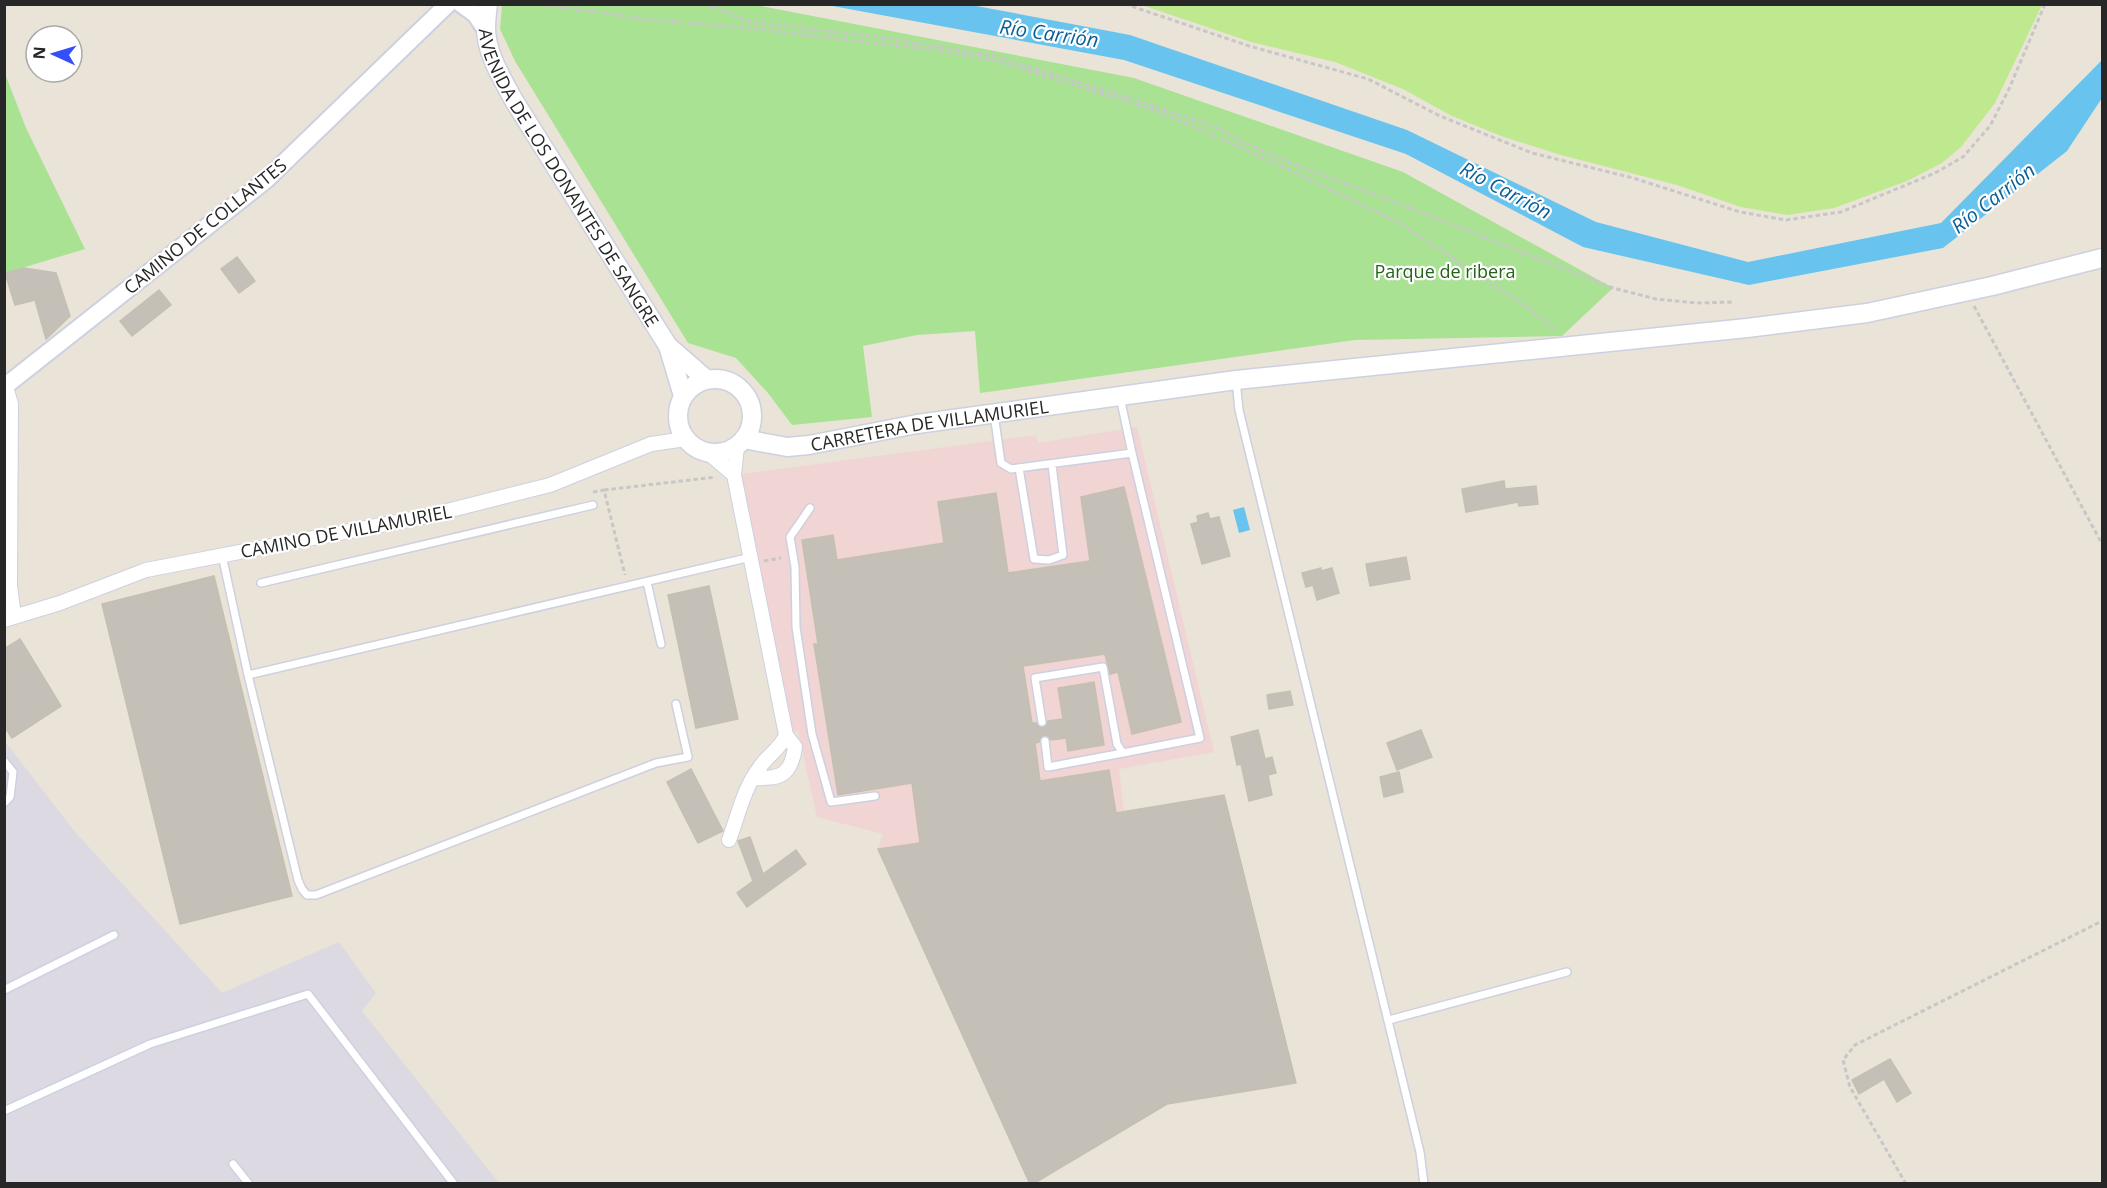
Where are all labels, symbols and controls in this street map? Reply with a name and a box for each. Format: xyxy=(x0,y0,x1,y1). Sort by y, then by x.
water label: Río Carrión xyxy=(998,13,1100,53)
north arrow xyxy=(24,24,84,84)
street label: AVENIDA DE LOS DONANTES DE SANGRE xyxy=(474,27,665,331)
text: N xyxy=(28,46,50,60)
street label: CAMINO DE COLLANTES xyxy=(119,153,291,299)
water label: Río Carrión xyxy=(1456,155,1556,225)
water label: Río Carrión xyxy=(1945,157,2041,239)
park label: Parque de ribera xyxy=(1374,259,1516,283)
street label: CARRETERA DE VILLAMURIEL xyxy=(808,394,1050,456)
street label: CAMINO DE VILLAMURIEL xyxy=(238,499,454,563)

